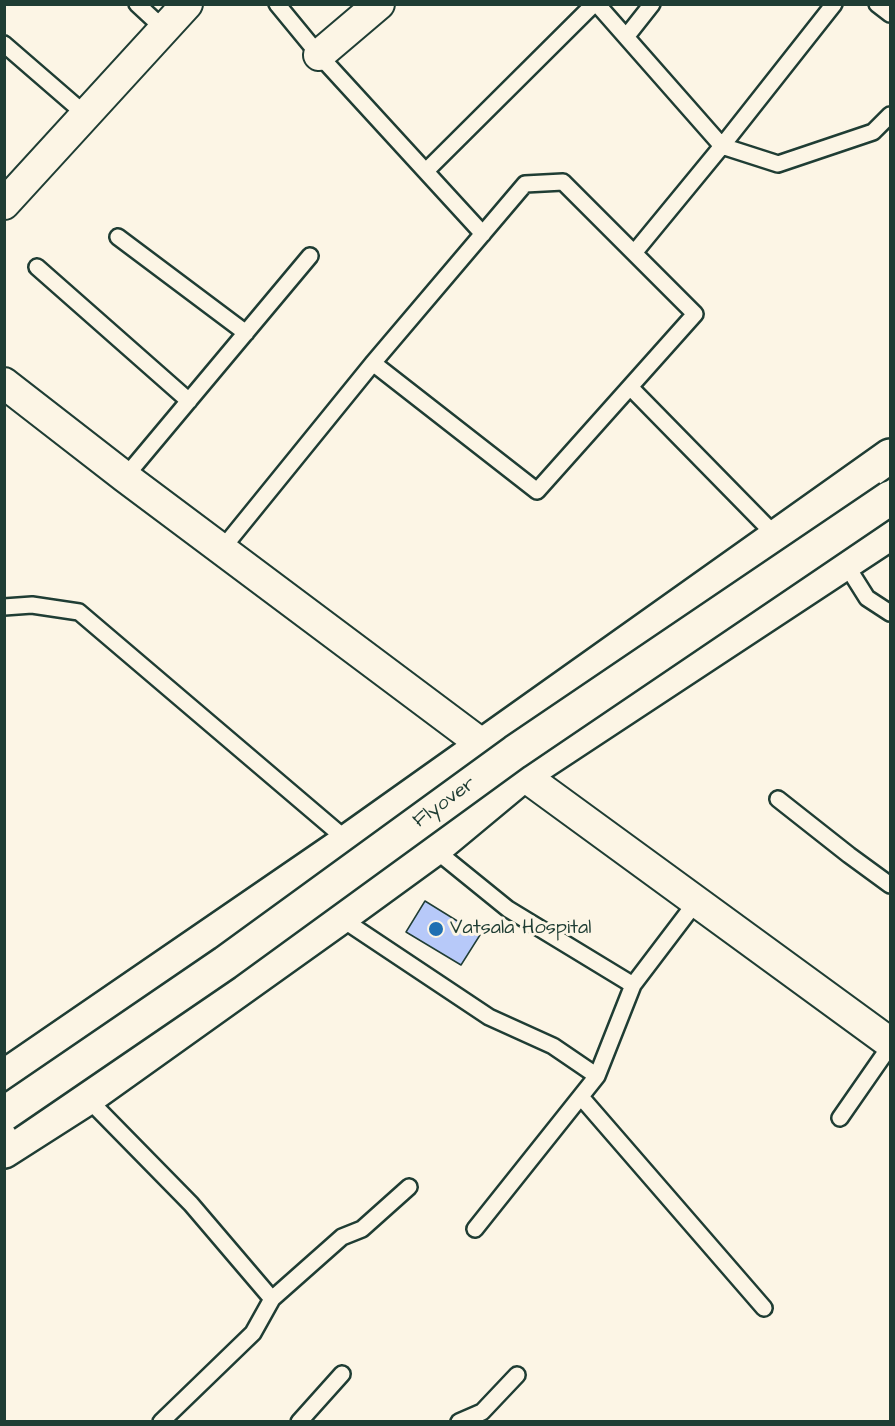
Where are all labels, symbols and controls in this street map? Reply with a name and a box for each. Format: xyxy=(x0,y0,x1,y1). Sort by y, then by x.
street label: Flyover xyxy=(409,772,481,834)
place label: Vatsala Hospital xyxy=(450,917,591,941)
marker: Vatsala Hospital xyxy=(427,920,445,938)

